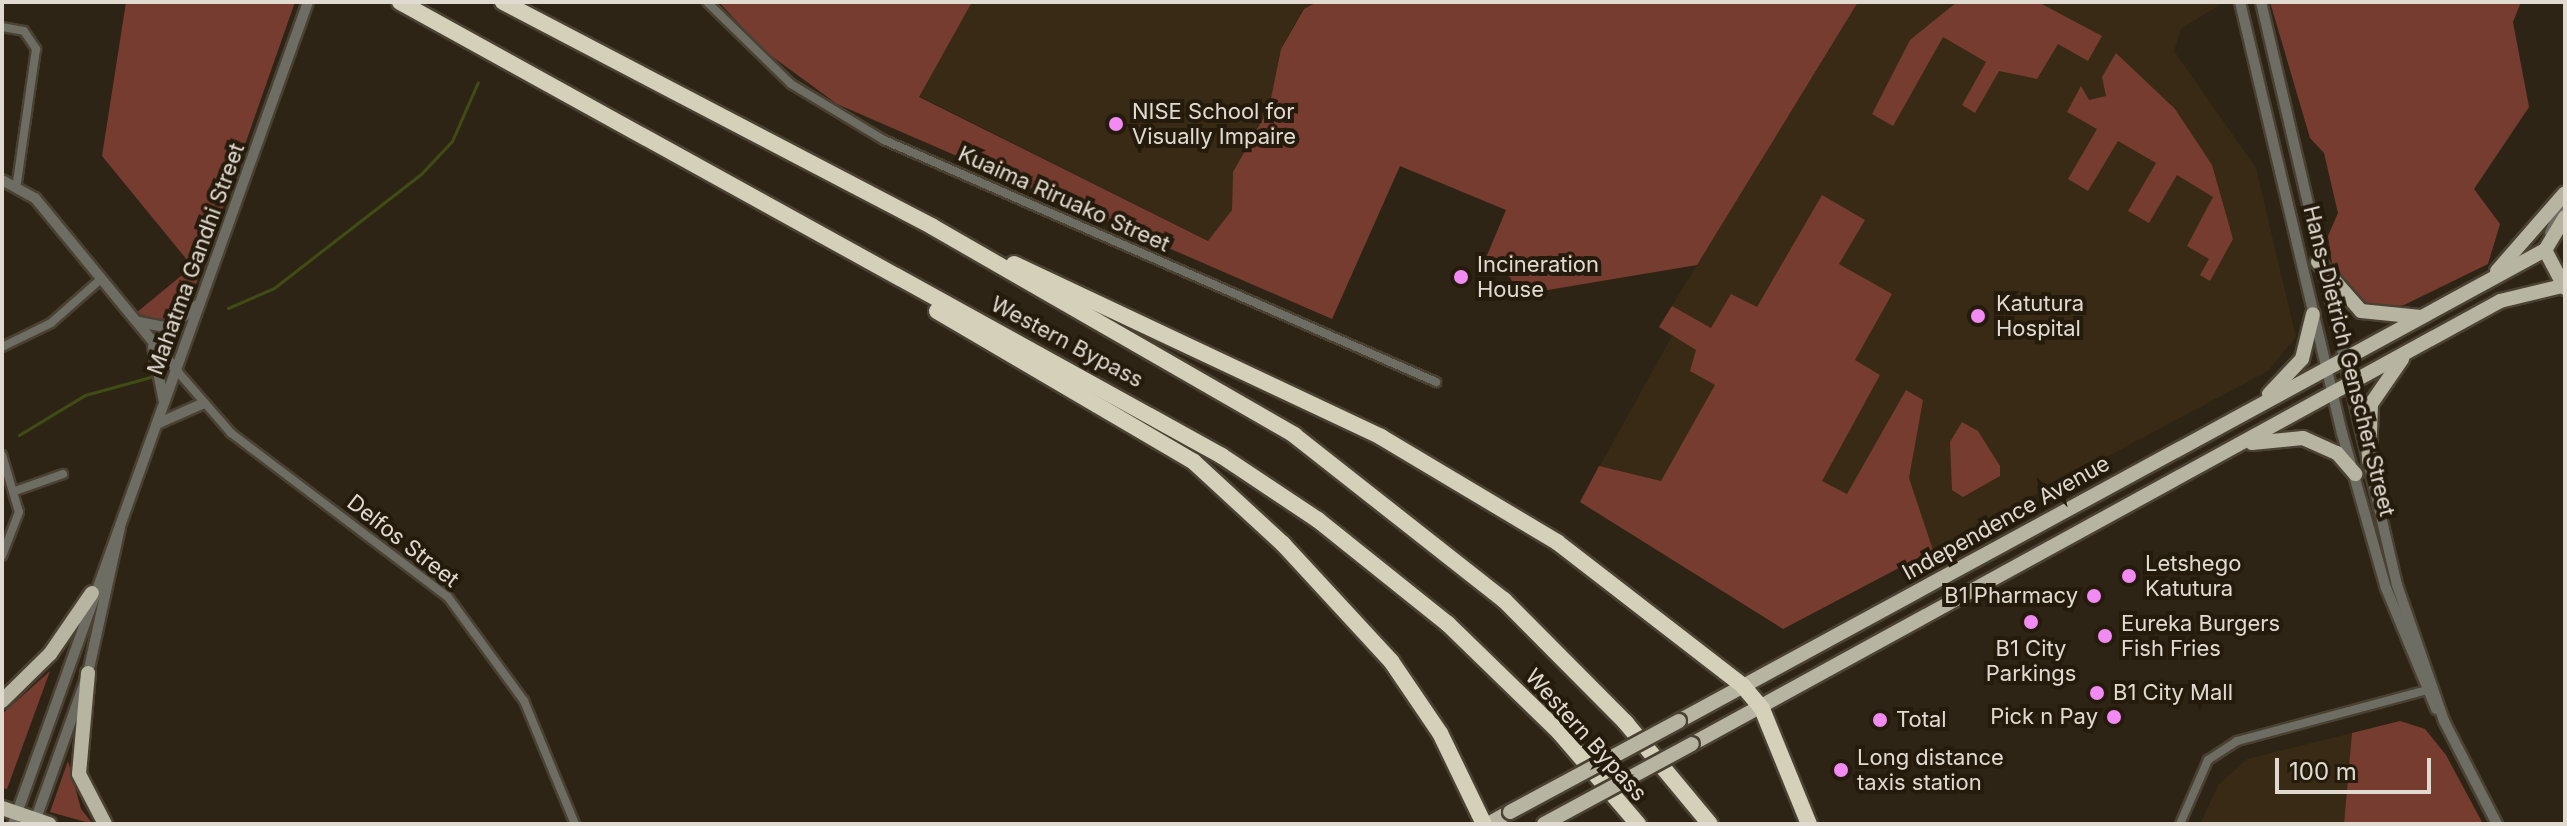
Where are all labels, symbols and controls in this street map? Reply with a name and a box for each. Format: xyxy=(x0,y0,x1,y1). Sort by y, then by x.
place label: NISE School for Visually Impaire xyxy=(1132,98,1296,150)
marker: NISE School for Visually Impaire xyxy=(1107,115,1125,133)
street label: Mahatma Gandhi Street xyxy=(142,140,250,378)
street label: Kuaima Riruako Street xyxy=(954,140,1174,258)
street label: Hans-Dietrich Genscher Street xyxy=(2298,203,2400,519)
place label: Incineration House xyxy=(1477,251,1599,302)
marker: Incineration House xyxy=(1452,268,1470,286)
place label: Katutura Hospital xyxy=(1996,290,2084,342)
street label: Western Bypass xyxy=(986,291,1148,393)
marker: Katutura Hospital xyxy=(1967,305,1989,327)
street label: Independence Avenue xyxy=(1898,450,2114,586)
street label: Delfos Street xyxy=(342,489,464,593)
place label: Letshego Katutura xyxy=(2145,550,2241,602)
marker: Letshego Katutura xyxy=(2120,567,2138,585)
place label: B1 Pharmacy xyxy=(1944,583,2078,609)
marker: B1 Pharmacy xyxy=(2085,587,2103,605)
place label: Eureka Burgers Fish Fries xyxy=(2121,610,2280,662)
marker: B1 City Parkings xyxy=(2022,613,2040,631)
marker: Eureka Burgers Fish Fries xyxy=(2096,627,2114,645)
place label: B1 City Parkings xyxy=(1986,635,2076,686)
street label: Western Bypass xyxy=(1520,664,1652,806)
place label: B1 City Mall xyxy=(2113,680,2233,706)
marker: B1 City Mall xyxy=(2088,684,2106,702)
place label: Pick n Pay xyxy=(1990,704,2098,730)
place label: Total xyxy=(1896,707,1947,733)
marker: Pick n Pay xyxy=(2105,708,2123,726)
marker: Total xyxy=(1871,711,1889,729)
scale bar xyxy=(2279,742,2435,792)
place label: Long distance taxis station xyxy=(1857,744,2004,796)
text: 100 m xyxy=(2289,757,2357,786)
marker: Long distance taxis station xyxy=(1832,761,1850,779)

